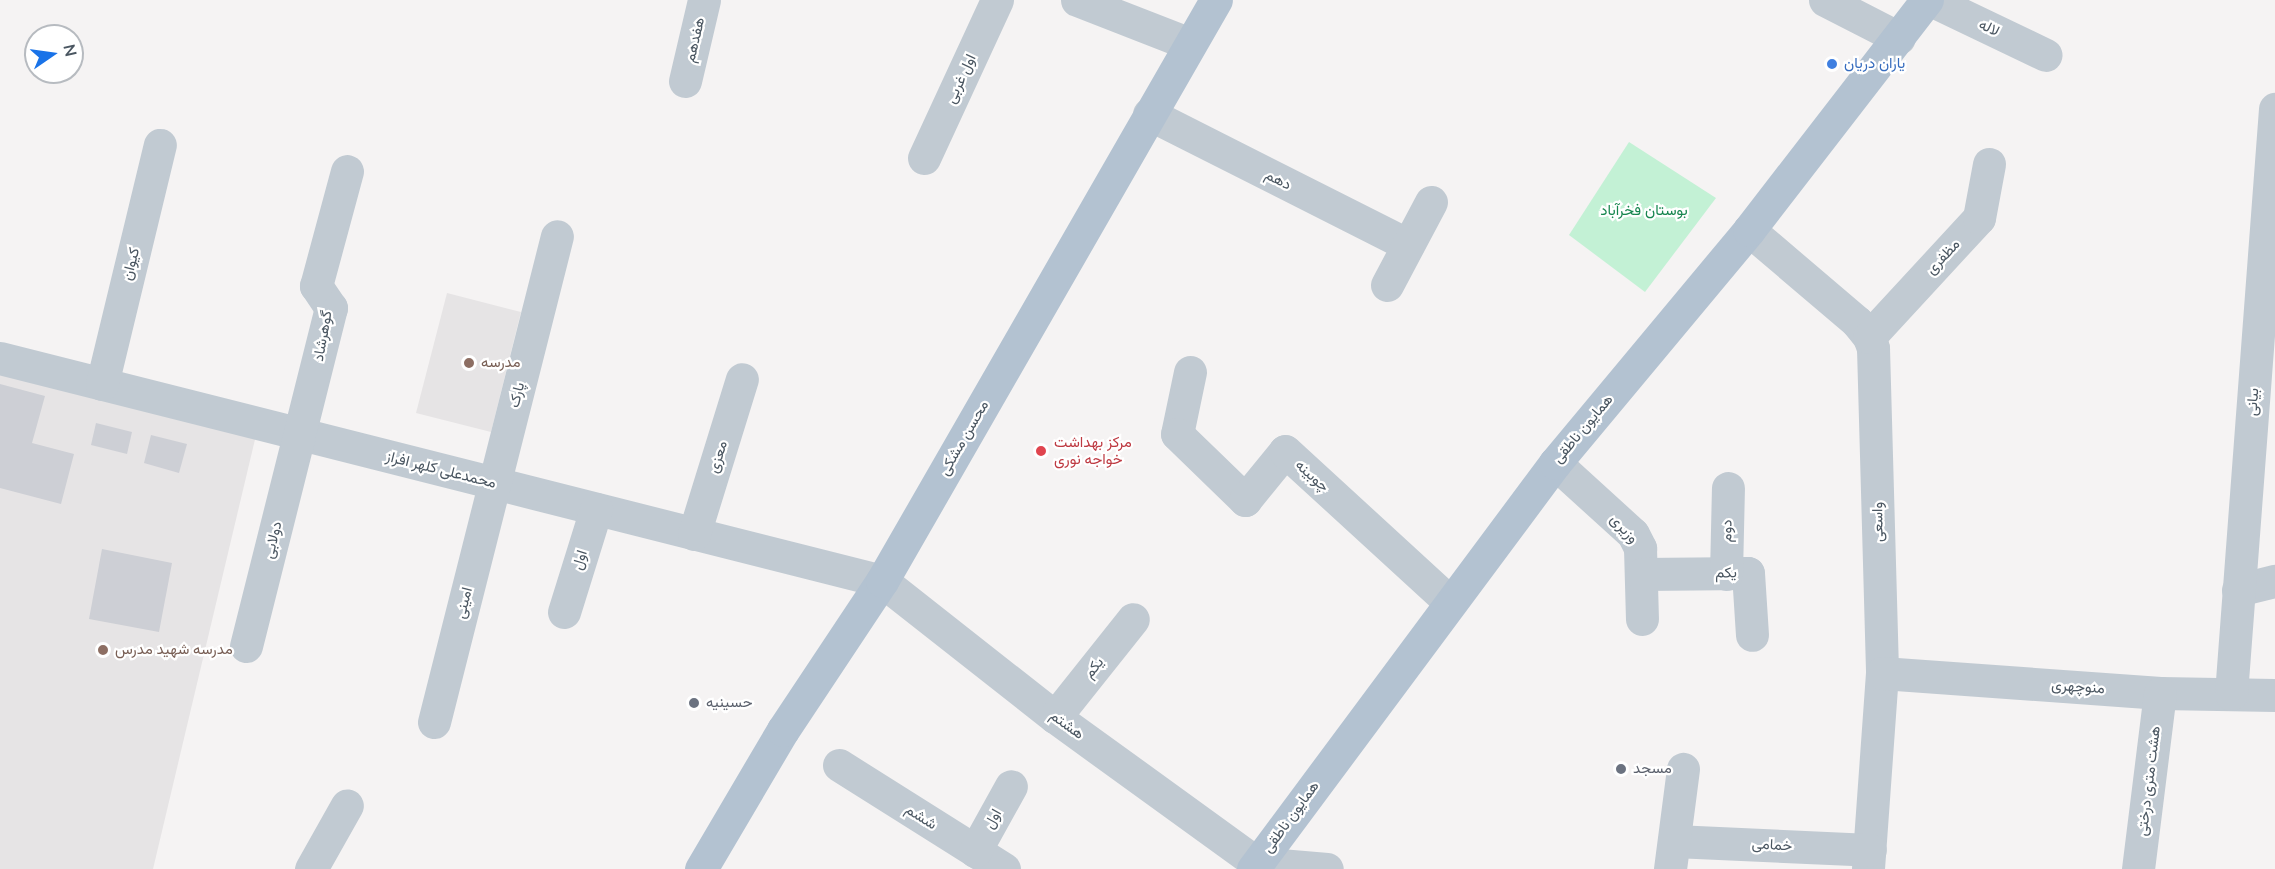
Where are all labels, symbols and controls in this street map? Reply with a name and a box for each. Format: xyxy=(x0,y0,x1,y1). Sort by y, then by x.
street label: لاله xyxy=(1976,15,2002,41)
street label: هفدهم xyxy=(681,16,709,64)
north arrow xyxy=(24,24,84,84)
text: N xyxy=(58,42,82,59)
street label: اول غربی xyxy=(942,51,980,107)
place label: یاران دریان xyxy=(1844,55,1905,73)
marker: یاران دریان xyxy=(1825,57,1839,71)
street label: دهم xyxy=(1262,166,1294,194)
park label: بوستان فخرآباد xyxy=(1600,202,1688,220)
street label: مظفری xyxy=(1922,236,1964,278)
street label: کیوان xyxy=(118,246,144,282)
street label: گوهرشاد xyxy=(310,309,336,363)
place label: مدرسه xyxy=(481,354,521,372)
marker: مدرسه xyxy=(462,356,476,370)
street label: پارک xyxy=(505,380,529,410)
street label: بیانی xyxy=(2243,388,2263,416)
street label: همایون ناطقی xyxy=(1549,391,1617,467)
street label: محسن مشکی xyxy=(935,397,993,479)
place label: مرکز بهداشت خواجه نوری xyxy=(1054,433,1132,468)
street label: معزی xyxy=(705,439,731,475)
marker: مرکز بهداشت خواجه نوری xyxy=(1032,442,1050,460)
street label: محمدعلی کلهر افراز xyxy=(384,448,498,492)
street label: چوبینه xyxy=(1291,456,1333,496)
street label: واسعی xyxy=(1869,502,1887,542)
street label: وزیری xyxy=(1606,511,1642,547)
street label: دولابی xyxy=(260,519,286,561)
street label: دوم xyxy=(1718,519,1736,543)
street label: اول xyxy=(569,548,591,572)
street label: یکم xyxy=(1715,564,1737,582)
street label: امینی xyxy=(451,585,477,621)
place label: مدرسه شهید مدرس xyxy=(115,641,233,659)
marker: مدرسه شهید مدرس xyxy=(96,643,110,657)
street label: یکم xyxy=(1080,654,1108,682)
street label: منوچهری xyxy=(2051,676,2105,698)
place label: حسینیه xyxy=(706,694,752,712)
marker: حسینیه xyxy=(687,696,701,710)
street label: هشتم xyxy=(1046,707,1088,743)
street label: هشت متری درختی xyxy=(2133,725,2165,837)
place label: مسجد xyxy=(1633,760,1672,778)
marker: مسجد xyxy=(1614,762,1628,776)
street label: همایون ناطقی xyxy=(1259,778,1323,856)
street label: ششم xyxy=(902,800,940,834)
street label: اول xyxy=(980,806,1006,832)
street label: خمامی xyxy=(1751,835,1793,855)

